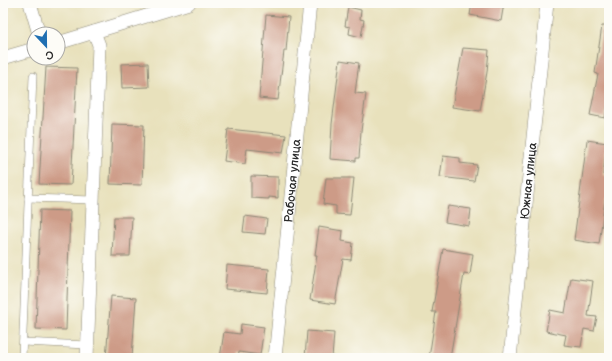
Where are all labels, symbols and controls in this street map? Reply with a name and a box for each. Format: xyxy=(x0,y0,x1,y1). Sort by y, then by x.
north arrow xyxy=(26,26,66,66)
text: С xyxy=(43,47,56,62)
street label: Рабочая улица xyxy=(281,138,305,223)
street label: Южная улица xyxy=(517,142,540,220)

